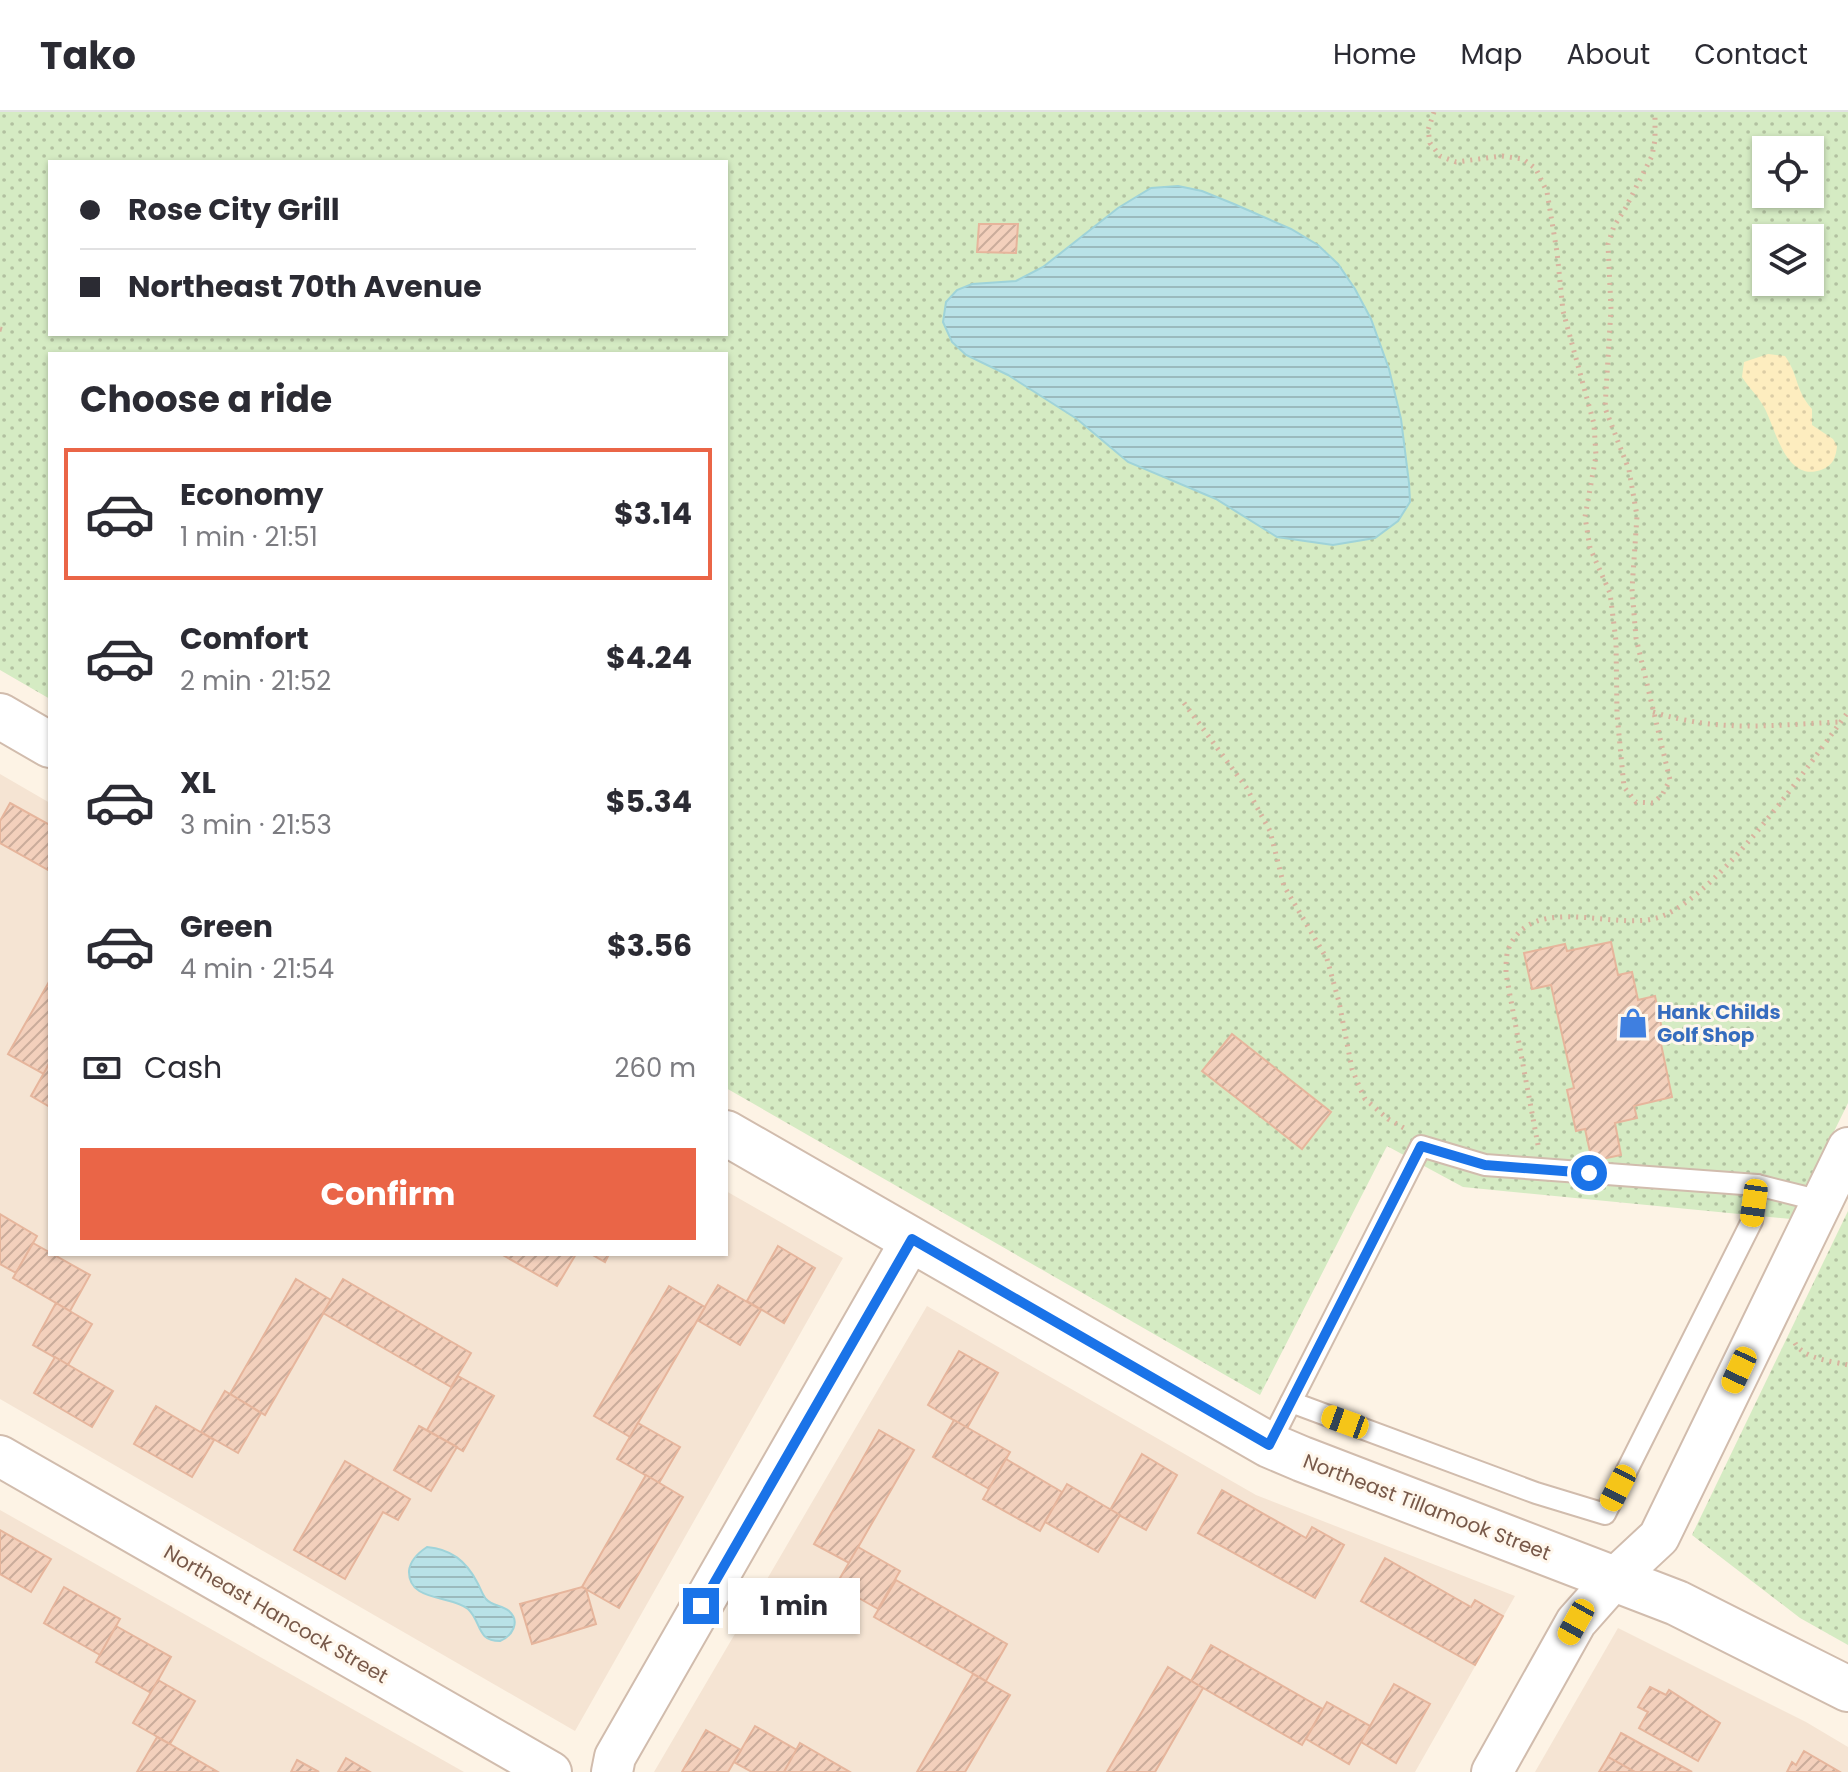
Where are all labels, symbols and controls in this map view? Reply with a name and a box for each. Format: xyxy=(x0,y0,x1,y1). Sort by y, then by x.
text: Tako xyxy=(40,29,136,82)
text: Home xyxy=(1333,35,1416,74)
text: Map xyxy=(1460,35,1522,74)
text: About xyxy=(1566,35,1650,74)
text: Contact xyxy=(1694,35,1808,74)
map controls xyxy=(1752,136,1824,296)
button: locate xyxy=(1752,136,1824,208)
text: Rose City Grill xyxy=(128,188,340,231)
button: layers xyxy=(1752,224,1824,296)
text: Northeast 70th Avenue xyxy=(128,265,482,308)
text: Choose a ride xyxy=(80,374,332,425)
text: Economy xyxy=(180,473,324,516)
icon: car xyxy=(84,478,156,550)
text: $3.14 xyxy=(614,492,692,535)
text: 1 min · 21:51 xyxy=(180,519,318,555)
text: Comfort xyxy=(180,617,309,660)
icon: car xyxy=(84,622,156,694)
text: $4.24 xyxy=(606,636,692,679)
text: 2 min · 21:52 xyxy=(180,663,331,699)
text: XL xyxy=(180,761,216,804)
icon: car xyxy=(84,766,156,838)
text: $5.34 xyxy=(606,780,692,823)
text: 3 min · 21:53 xyxy=(180,807,332,843)
text: Green xyxy=(180,905,273,948)
icon: car xyxy=(84,910,156,982)
text: $3.56 xyxy=(607,924,692,967)
text: 4 min · 21:54 xyxy=(180,951,334,987)
place label: Hank Childs Golf Shop xyxy=(1657,998,1781,1049)
shop icon: Hank Childs Golf Shop xyxy=(1616,1006,1650,1040)
icon: cash xyxy=(80,1046,124,1090)
text: Cash xyxy=(144,1046,222,1089)
text: 260 m xyxy=(614,1050,696,1086)
button: Confirm xyxy=(80,1148,696,1240)
route start xyxy=(1571,1155,1607,1191)
car xyxy=(1739,1178,1769,1228)
car xyxy=(1718,1343,1760,1397)
car xyxy=(1318,1403,1372,1441)
street label: Northeast Tillamook Street xyxy=(1299,1447,1555,1567)
car xyxy=(1596,1461,1640,1515)
street label: Northeast Hancock Street xyxy=(159,1538,393,1690)
callout: 1 min xyxy=(729,1578,861,1634)
route end xyxy=(683,1588,719,1624)
text: 1 min xyxy=(760,1588,828,1624)
car xyxy=(1554,1595,1598,1649)

